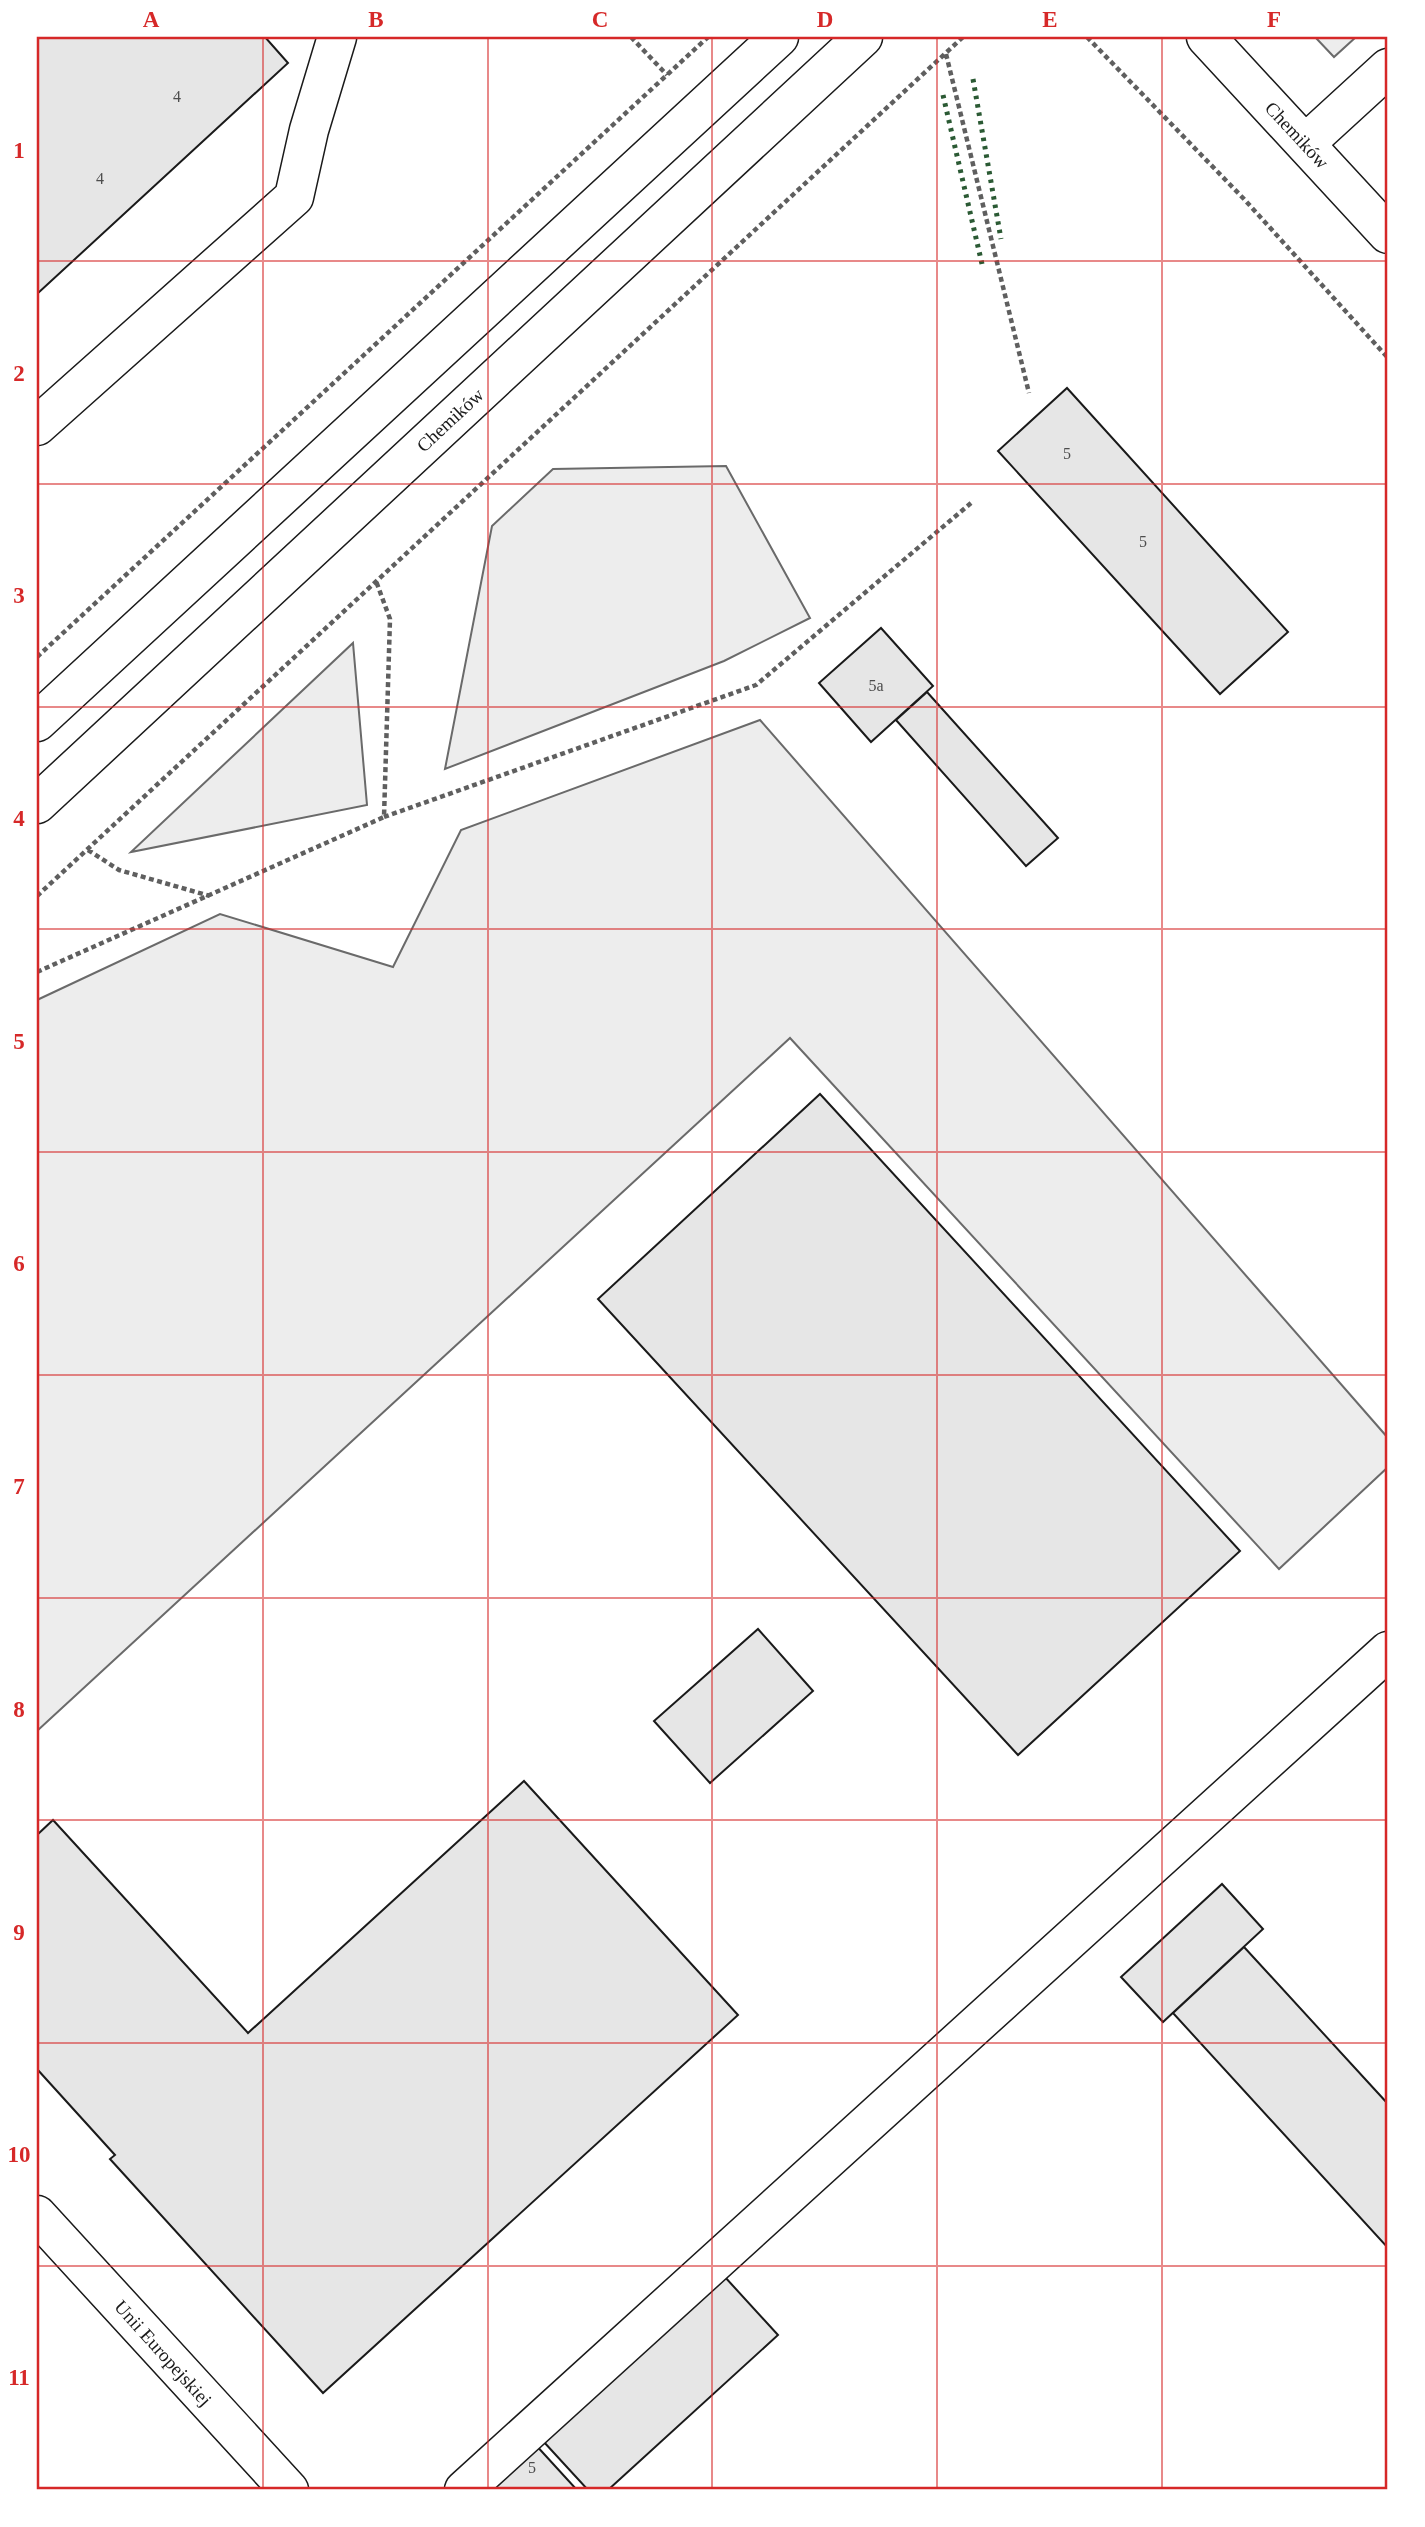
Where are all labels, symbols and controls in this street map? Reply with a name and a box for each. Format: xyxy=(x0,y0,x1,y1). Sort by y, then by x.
text: A xyxy=(143,7,160,32)
text: B xyxy=(368,7,384,32)
text: C xyxy=(592,7,608,32)
text: D xyxy=(817,7,833,32)
text: E xyxy=(1042,7,1058,32)
text: F xyxy=(1267,7,1281,32)
house number: 4 xyxy=(173,88,181,105)
street label: Chemików xyxy=(1261,97,1333,173)
text: 1 xyxy=(13,138,25,163)
house number: 4 xyxy=(96,170,104,187)
text: 2 xyxy=(13,361,25,386)
street label: Chemików xyxy=(412,384,488,456)
house number: 5 xyxy=(1063,445,1071,462)
house number: 5 xyxy=(1139,533,1147,550)
text: 3 xyxy=(13,583,25,608)
house number: 5a xyxy=(868,677,884,694)
text: 4 xyxy=(13,806,25,831)
text: 5 xyxy=(13,1029,25,1054)
text: 6 xyxy=(13,1251,25,1276)
text: 7 xyxy=(13,1474,25,1499)
text: 8 xyxy=(13,1697,25,1722)
text: 9 xyxy=(13,1920,25,1945)
text: 10 xyxy=(8,2142,31,2167)
street label: Unii Europejskiej xyxy=(110,2296,216,2410)
text: 11 xyxy=(8,2365,30,2390)
house number: 5 xyxy=(528,2459,536,2476)

